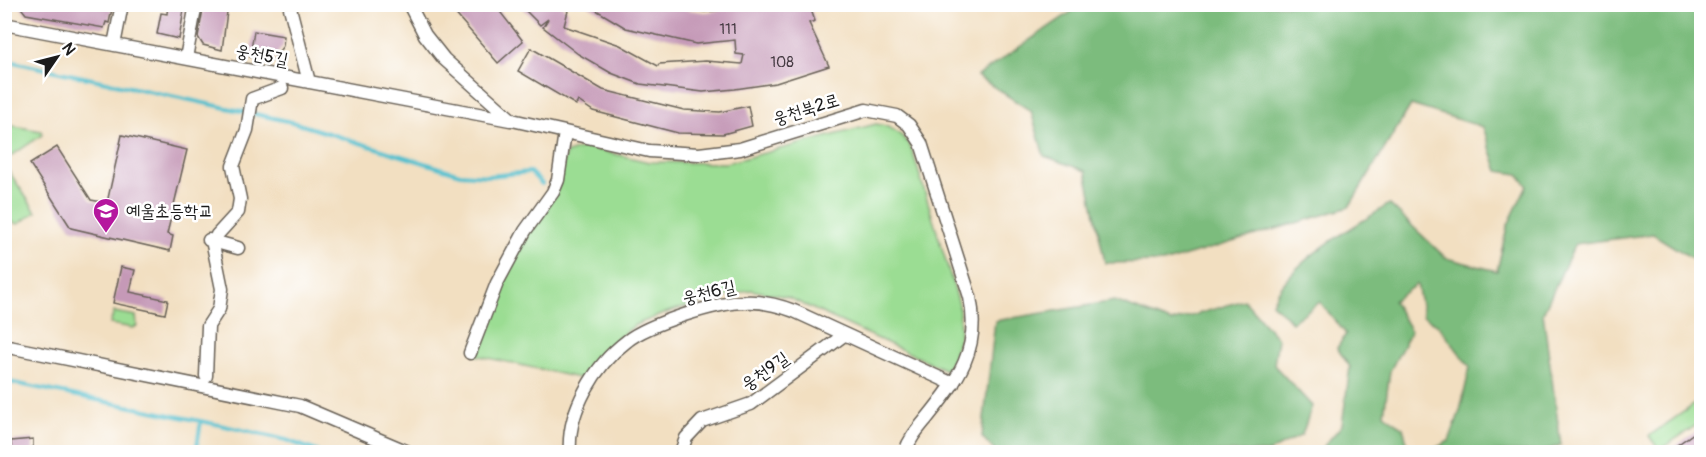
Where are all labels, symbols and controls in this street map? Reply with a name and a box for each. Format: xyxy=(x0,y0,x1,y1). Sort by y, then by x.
house number: 111 xyxy=(719,20,737,39)
north arrow xyxy=(27,27,87,87)
text: N xyxy=(57,39,80,59)
street label: 웅천5길 xyxy=(234,39,291,72)
house number: 108 xyxy=(770,53,794,72)
street label: 웅천북2로 xyxy=(770,89,842,130)
school or university icon: 예울초등학교 xyxy=(91,196,121,234)
place label: 예울초등학교 xyxy=(126,200,213,223)
street label: 웅천6길 xyxy=(680,275,738,310)
street label: 웅천9길 xyxy=(737,347,794,396)

